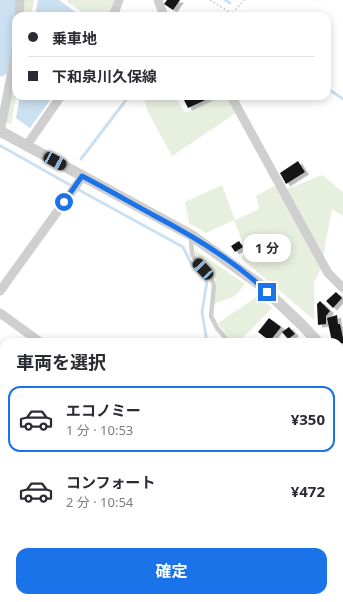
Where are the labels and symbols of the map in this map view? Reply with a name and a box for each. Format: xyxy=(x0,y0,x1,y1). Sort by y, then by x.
car xyxy=(42,150,68,172)
route start xyxy=(55,193,73,211)
callout: 1 分 xyxy=(243,234,291,262)
car xyxy=(190,256,216,282)
route end xyxy=(258,283,276,301)

